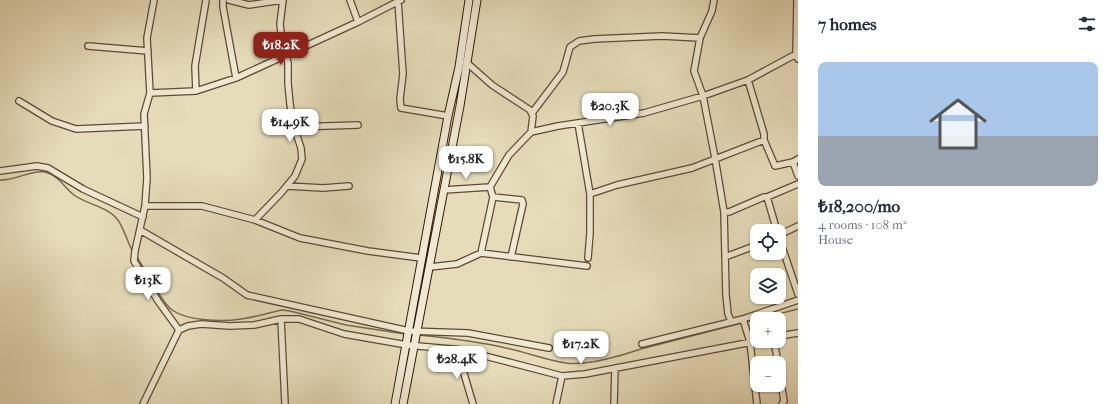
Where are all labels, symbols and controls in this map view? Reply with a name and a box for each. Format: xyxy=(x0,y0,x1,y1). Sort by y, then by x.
icon: filters xyxy=(1076,13,1098,35)
text: 7 homes xyxy=(818,14,877,34)
pin: ₺18.2K xyxy=(248,32,314,66)
text: ₺18.2K xyxy=(262,37,300,52)
icon: home xyxy=(922,88,994,160)
pin: ₺20.3K xyxy=(577,93,643,127)
text: ₺20.3K xyxy=(591,98,629,113)
pin: ₺14.9K xyxy=(257,109,323,143)
text: ₺14.9K xyxy=(271,114,309,129)
pin: ₺15.8K xyxy=(433,146,499,180)
text: ₺15.8K xyxy=(448,151,484,166)
text: ₺18,200/mo xyxy=(818,196,900,216)
text: 4 rooms · 108 m² xyxy=(818,217,906,232)
map controls xyxy=(750,224,786,392)
button: locate xyxy=(750,224,786,260)
text: House xyxy=(818,232,853,247)
pin: ₺13K xyxy=(124,267,172,301)
button: layers xyxy=(750,268,786,304)
text: ₺13K xyxy=(135,272,161,287)
button: + xyxy=(750,312,786,348)
pin: ₺17.2K xyxy=(548,331,614,365)
text: ₺17.2K xyxy=(563,336,599,351)
pin: ₺28.4K xyxy=(424,346,490,380)
text: ₺28.4K xyxy=(437,351,477,366)
button: − xyxy=(750,356,786,392)

